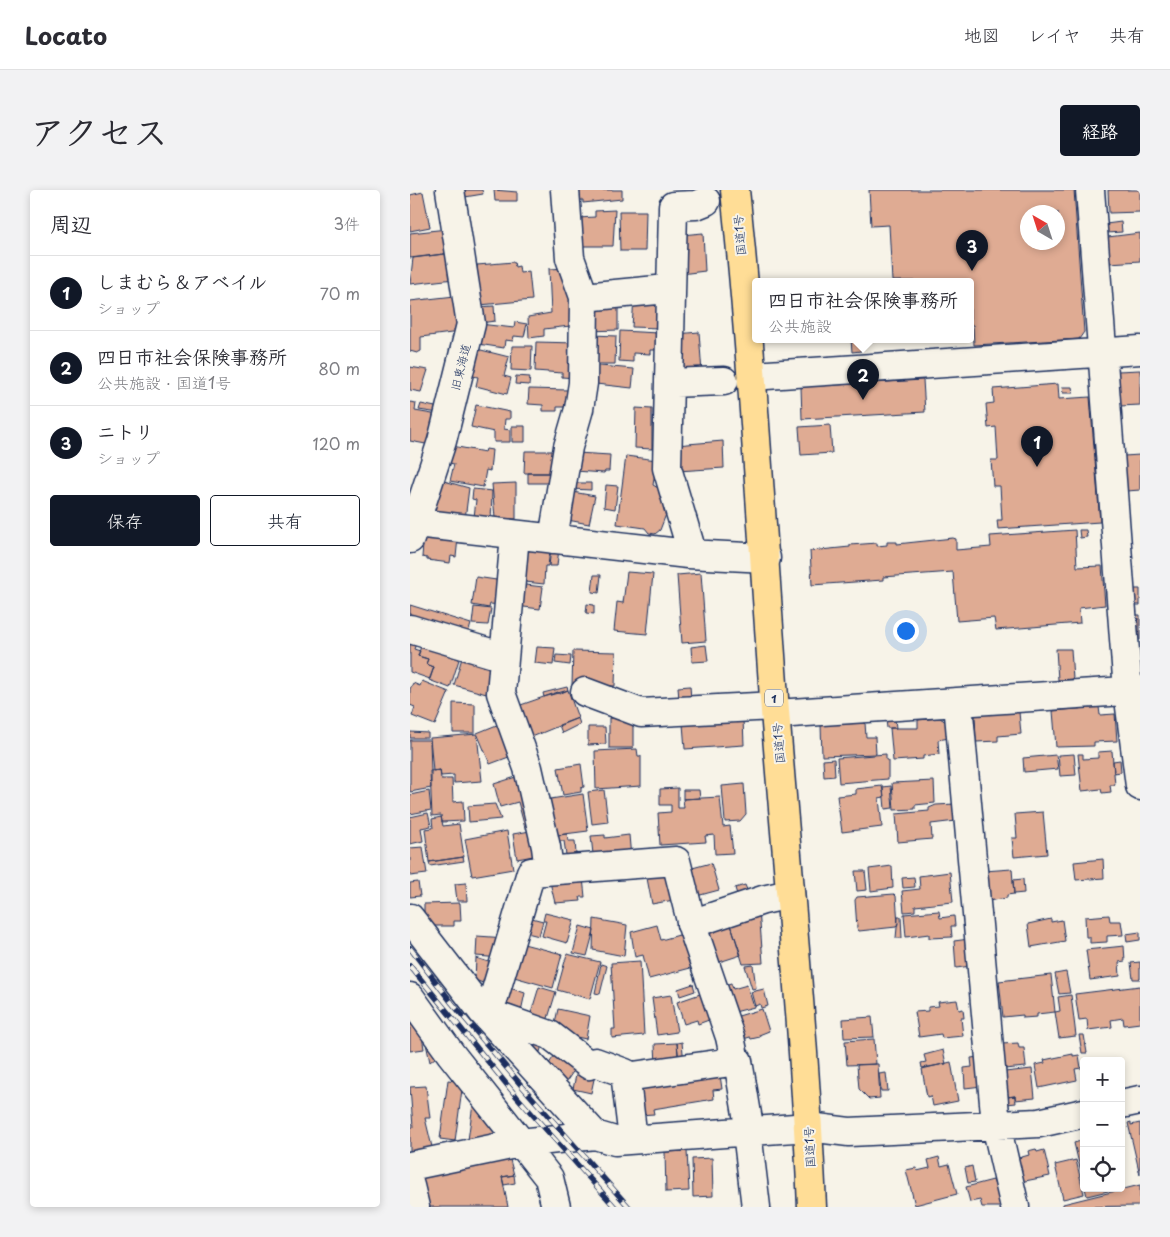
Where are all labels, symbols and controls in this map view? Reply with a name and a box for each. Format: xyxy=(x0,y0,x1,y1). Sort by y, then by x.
text: Locato xyxy=(25,17,107,53)
text: 地図 xyxy=(964,21,1000,48)
text: レイヤ xyxy=(1028,21,1081,48)
text: 共有 xyxy=(1109,21,1145,48)
text: アクセス xyxy=(30,104,168,157)
button: 経路 xyxy=(1060,105,1140,156)
north arrow xyxy=(1020,205,1065,250)
text: 周辺 xyxy=(50,207,92,239)
text: 3件 xyxy=(333,211,360,235)
street label: 国道1号 xyxy=(728,214,750,256)
pin: 3 xyxy=(956,230,988,271)
text: しまむら＆アベイル xyxy=(97,267,267,295)
popup xyxy=(752,278,974,343)
text: 1 xyxy=(62,281,70,305)
text: 70 m xyxy=(320,281,360,305)
text: 四日市社会保険事務所 xyxy=(768,285,958,313)
text: ショップ xyxy=(97,295,160,319)
text: 公共施設 xyxy=(768,313,832,337)
text: 四日市社会保険事務所 xyxy=(97,342,287,370)
street label: 旧東海道 xyxy=(445,342,475,392)
text: 2 xyxy=(60,356,72,380)
text: 80 m xyxy=(318,356,360,380)
pin: 2 xyxy=(847,359,879,400)
text: 公共施設 · 国道1号 xyxy=(97,370,231,394)
text: ニトリ xyxy=(97,417,154,445)
pin: 1 xyxy=(1021,426,1053,467)
text: 3 xyxy=(61,431,71,455)
text: 120 m xyxy=(313,431,360,455)
text: ショップ xyxy=(97,445,160,469)
button: 保存 xyxy=(50,495,200,546)
button: 共有 xyxy=(210,495,360,546)
your location xyxy=(893,618,919,644)
road number: 1 xyxy=(765,689,783,706)
street label: 国道1号 xyxy=(767,722,789,764)
map controls xyxy=(1080,1057,1125,1192)
button: + xyxy=(1080,1057,1125,1102)
button: − xyxy=(1080,1102,1125,1147)
street label: 国道1号 xyxy=(799,1126,819,1168)
button: locate xyxy=(1080,1147,1125,1192)

